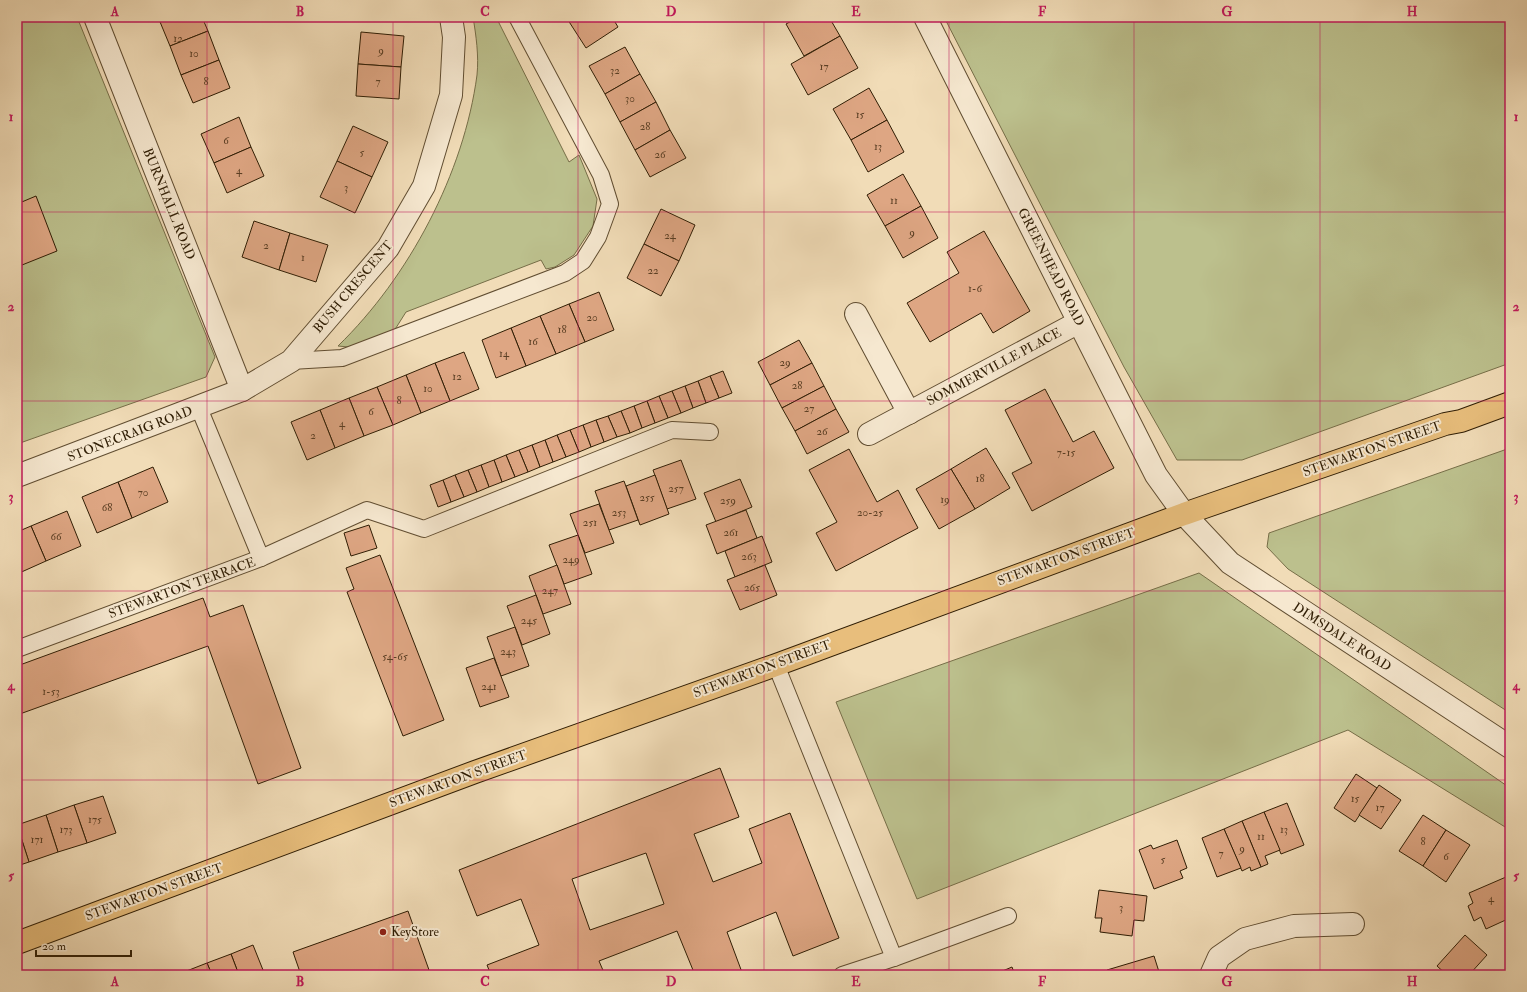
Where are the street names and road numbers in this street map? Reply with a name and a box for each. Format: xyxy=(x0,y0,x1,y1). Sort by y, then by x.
street label: BURNHALL ROAD xyxy=(139,146,199,262)
street label: GREENHEAD ROAD xyxy=(1014,205,1088,329)
street label: BUSH CRESCENT xyxy=(310,237,396,336)
street label: SOMMERVILLE PLACE xyxy=(924,325,1064,409)
street label: STONECRAIG ROAD xyxy=(65,403,195,465)
street label: STEWARTON STREET xyxy=(1301,418,1443,480)
street label: STEWARTON STREET xyxy=(995,525,1137,589)
street label: STEWARTON TERRACE xyxy=(106,554,258,622)
street label: DIMSDALE ROAD xyxy=(1290,599,1394,675)
street label: STEWARTON STREET xyxy=(691,637,833,701)
street label: STEWARTON STREET xyxy=(387,747,529,811)
street label: STEWARTON STREET xyxy=(83,860,225,924)

